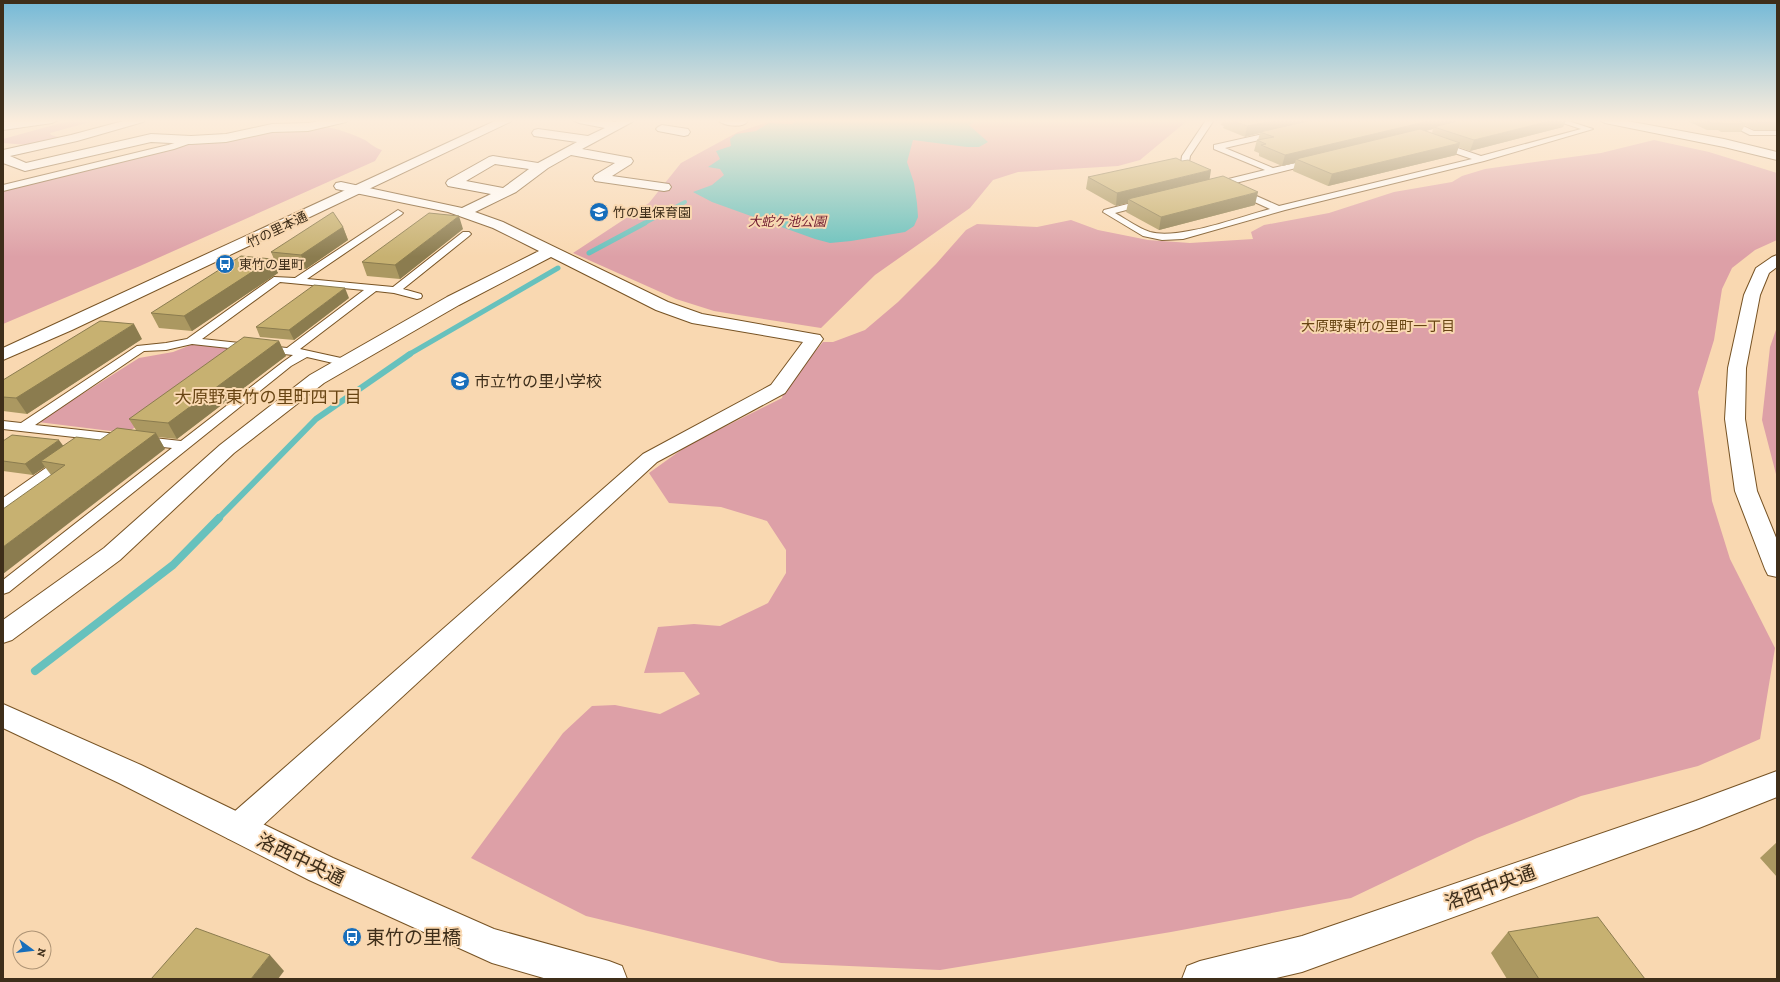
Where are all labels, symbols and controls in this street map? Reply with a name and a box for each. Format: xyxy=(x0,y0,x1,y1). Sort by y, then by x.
school or university icon: 竹の里保育園 xyxy=(588,201,610,223)
place label: 竹の里保育園 xyxy=(613,205,691,220)
street label: 竹の里本通 xyxy=(245,208,310,250)
park label: 大蛇ケ池公園 xyxy=(748,214,828,229)
bus stop icon: 東竹の里町 xyxy=(214,253,236,275)
place label: 東竹の里町 xyxy=(239,257,304,272)
district label: 大原野東竹の里町一丁目 xyxy=(1301,318,1455,335)
school or university icon: 市立竹の里小学校 xyxy=(449,370,471,392)
place label: 市立竹の里小学校 xyxy=(474,372,602,391)
district label: 大原野東竹の里町四丁目 xyxy=(175,387,362,407)
street label: 洛西中央通 xyxy=(253,828,349,891)
street label: 洛西中央通 xyxy=(1442,860,1539,915)
bus stop icon: 東竹の里橋 xyxy=(341,926,363,948)
place label: 東竹の里橋 xyxy=(366,926,461,949)
north arrow xyxy=(12,930,52,970)
text: N xyxy=(34,947,49,959)

